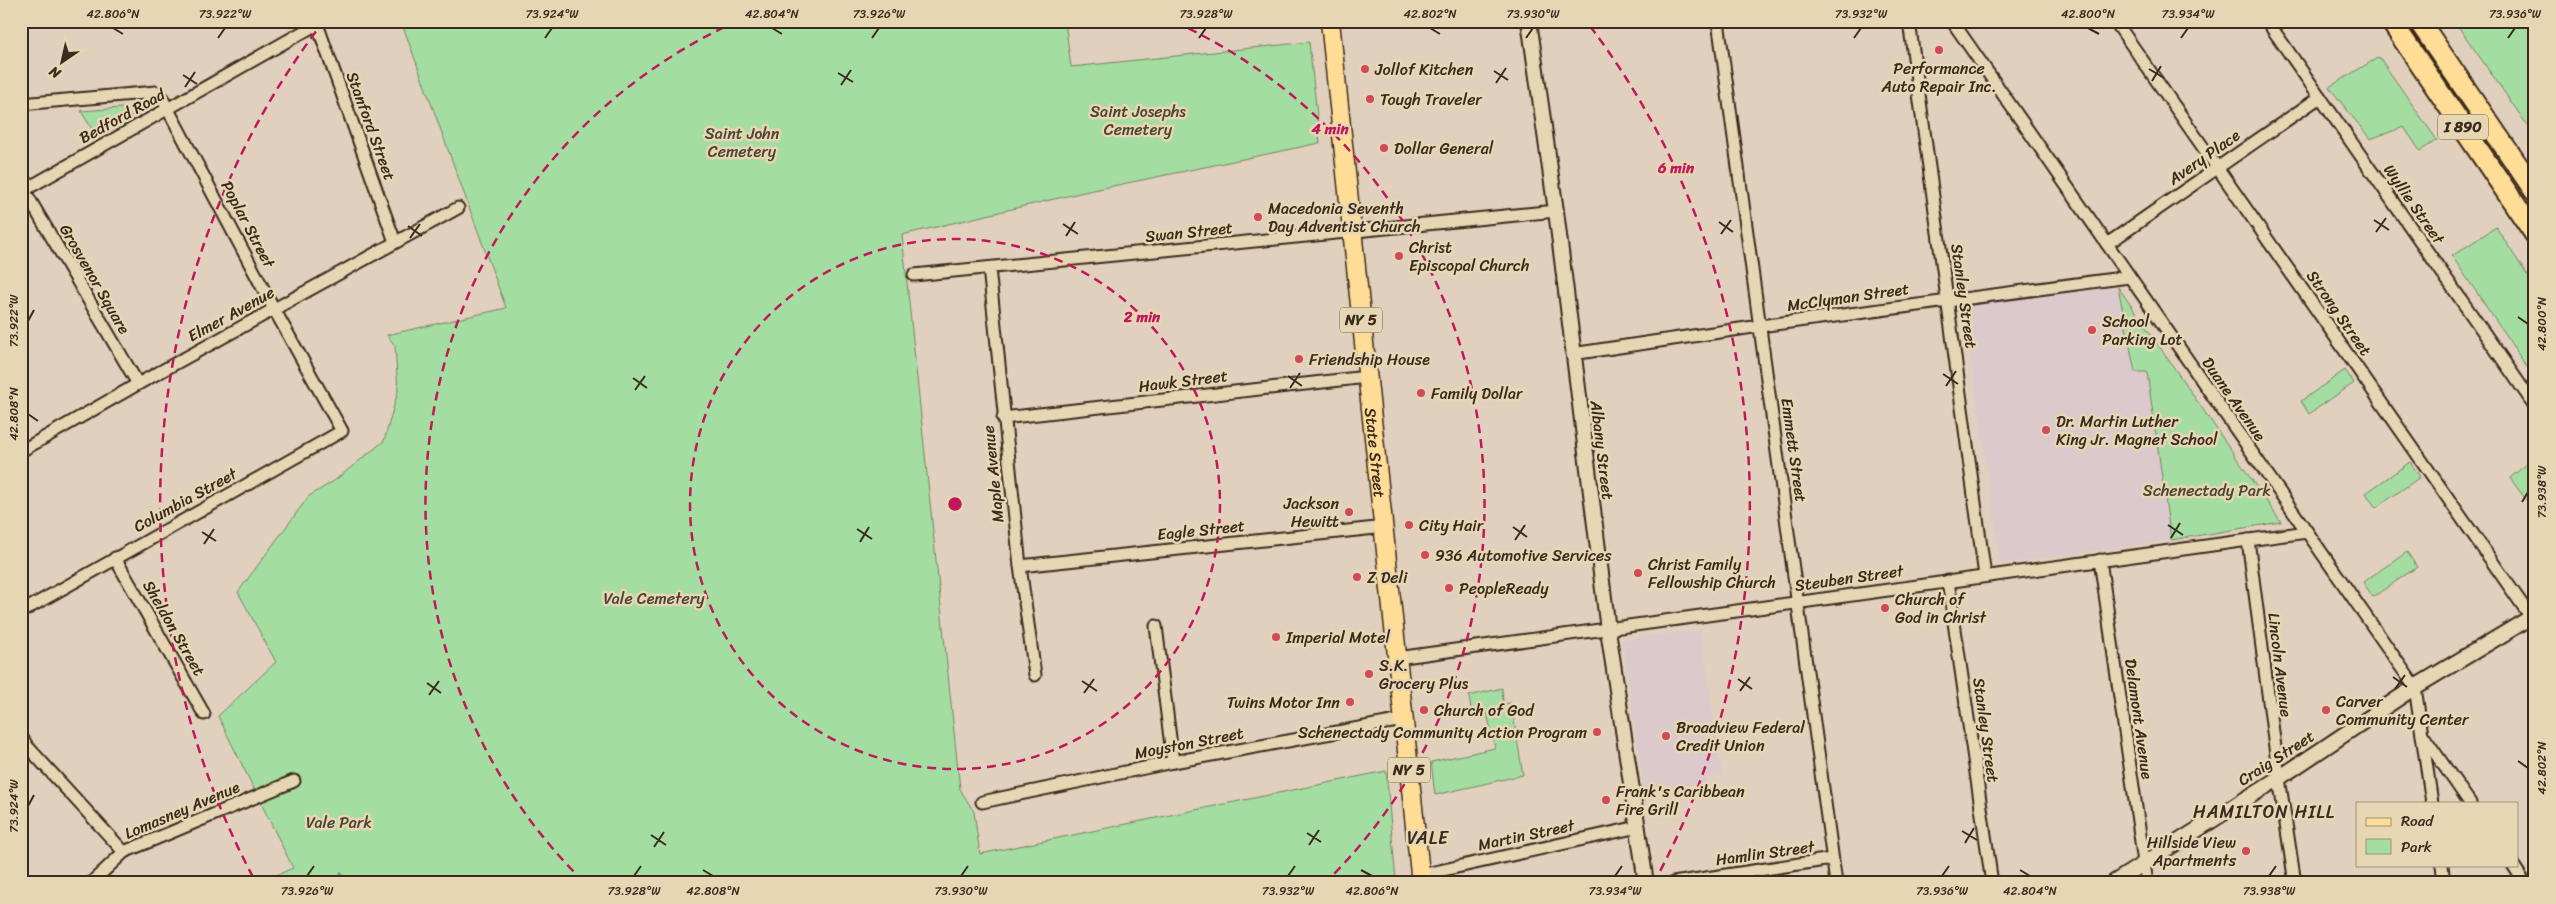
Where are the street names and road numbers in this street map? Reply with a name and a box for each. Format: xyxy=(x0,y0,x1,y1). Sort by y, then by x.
street label: Stanford Street xyxy=(338,67,404,185)
street label: Bedford Road xyxy=(73,80,172,152)
road number: I 890 xyxy=(2438,114,2488,140)
street label: Avery Place xyxy=(2161,121,2247,193)
street label: Wyllie Street xyxy=(2376,158,2453,251)
street label: Poplar Street xyxy=(213,175,283,273)
street label: Swan Street xyxy=(1144,213,1234,251)
street label: Grosvenor Square xyxy=(52,218,139,340)
street label: Stanley Street xyxy=(1942,242,1986,350)
street label: Strong Street xyxy=(2299,264,2379,362)
street label: McClyman Street xyxy=(1785,274,1911,320)
street label: Elmer Avenue xyxy=(182,278,280,350)
road number: NY 5 xyxy=(1340,308,1382,332)
street label: Duane Avenue xyxy=(2194,351,2274,448)
street label: Hawk Street xyxy=(1137,361,1229,401)
street label: Emmett Street xyxy=(1772,396,1816,504)
street label: Albany Street xyxy=(1581,398,1622,501)
street label: State Street xyxy=(1356,406,1395,499)
street label: Maple Avenue xyxy=(973,424,1013,524)
street label: Columbia Street xyxy=(128,459,243,540)
street label: Eagle Street xyxy=(1156,511,1246,549)
street label: Steuben Street xyxy=(1793,556,1906,600)
street label: Sheldon Street xyxy=(135,574,213,682)
street label: Lincoln Avenue xyxy=(2259,611,2301,719)
street label: Delamont Avenue xyxy=(2116,657,2162,781)
street label: Stanley Street xyxy=(1964,676,2008,784)
street label: Moyston Street xyxy=(1132,718,1246,768)
street label: Craig Street xyxy=(2232,722,2320,794)
road number: NY 5 xyxy=(1388,758,1430,782)
street label: Lomasney Avenue xyxy=(120,772,245,847)
street label: Martin Street xyxy=(1475,811,1577,859)
street label: Hamlin Street xyxy=(1714,832,1817,874)

